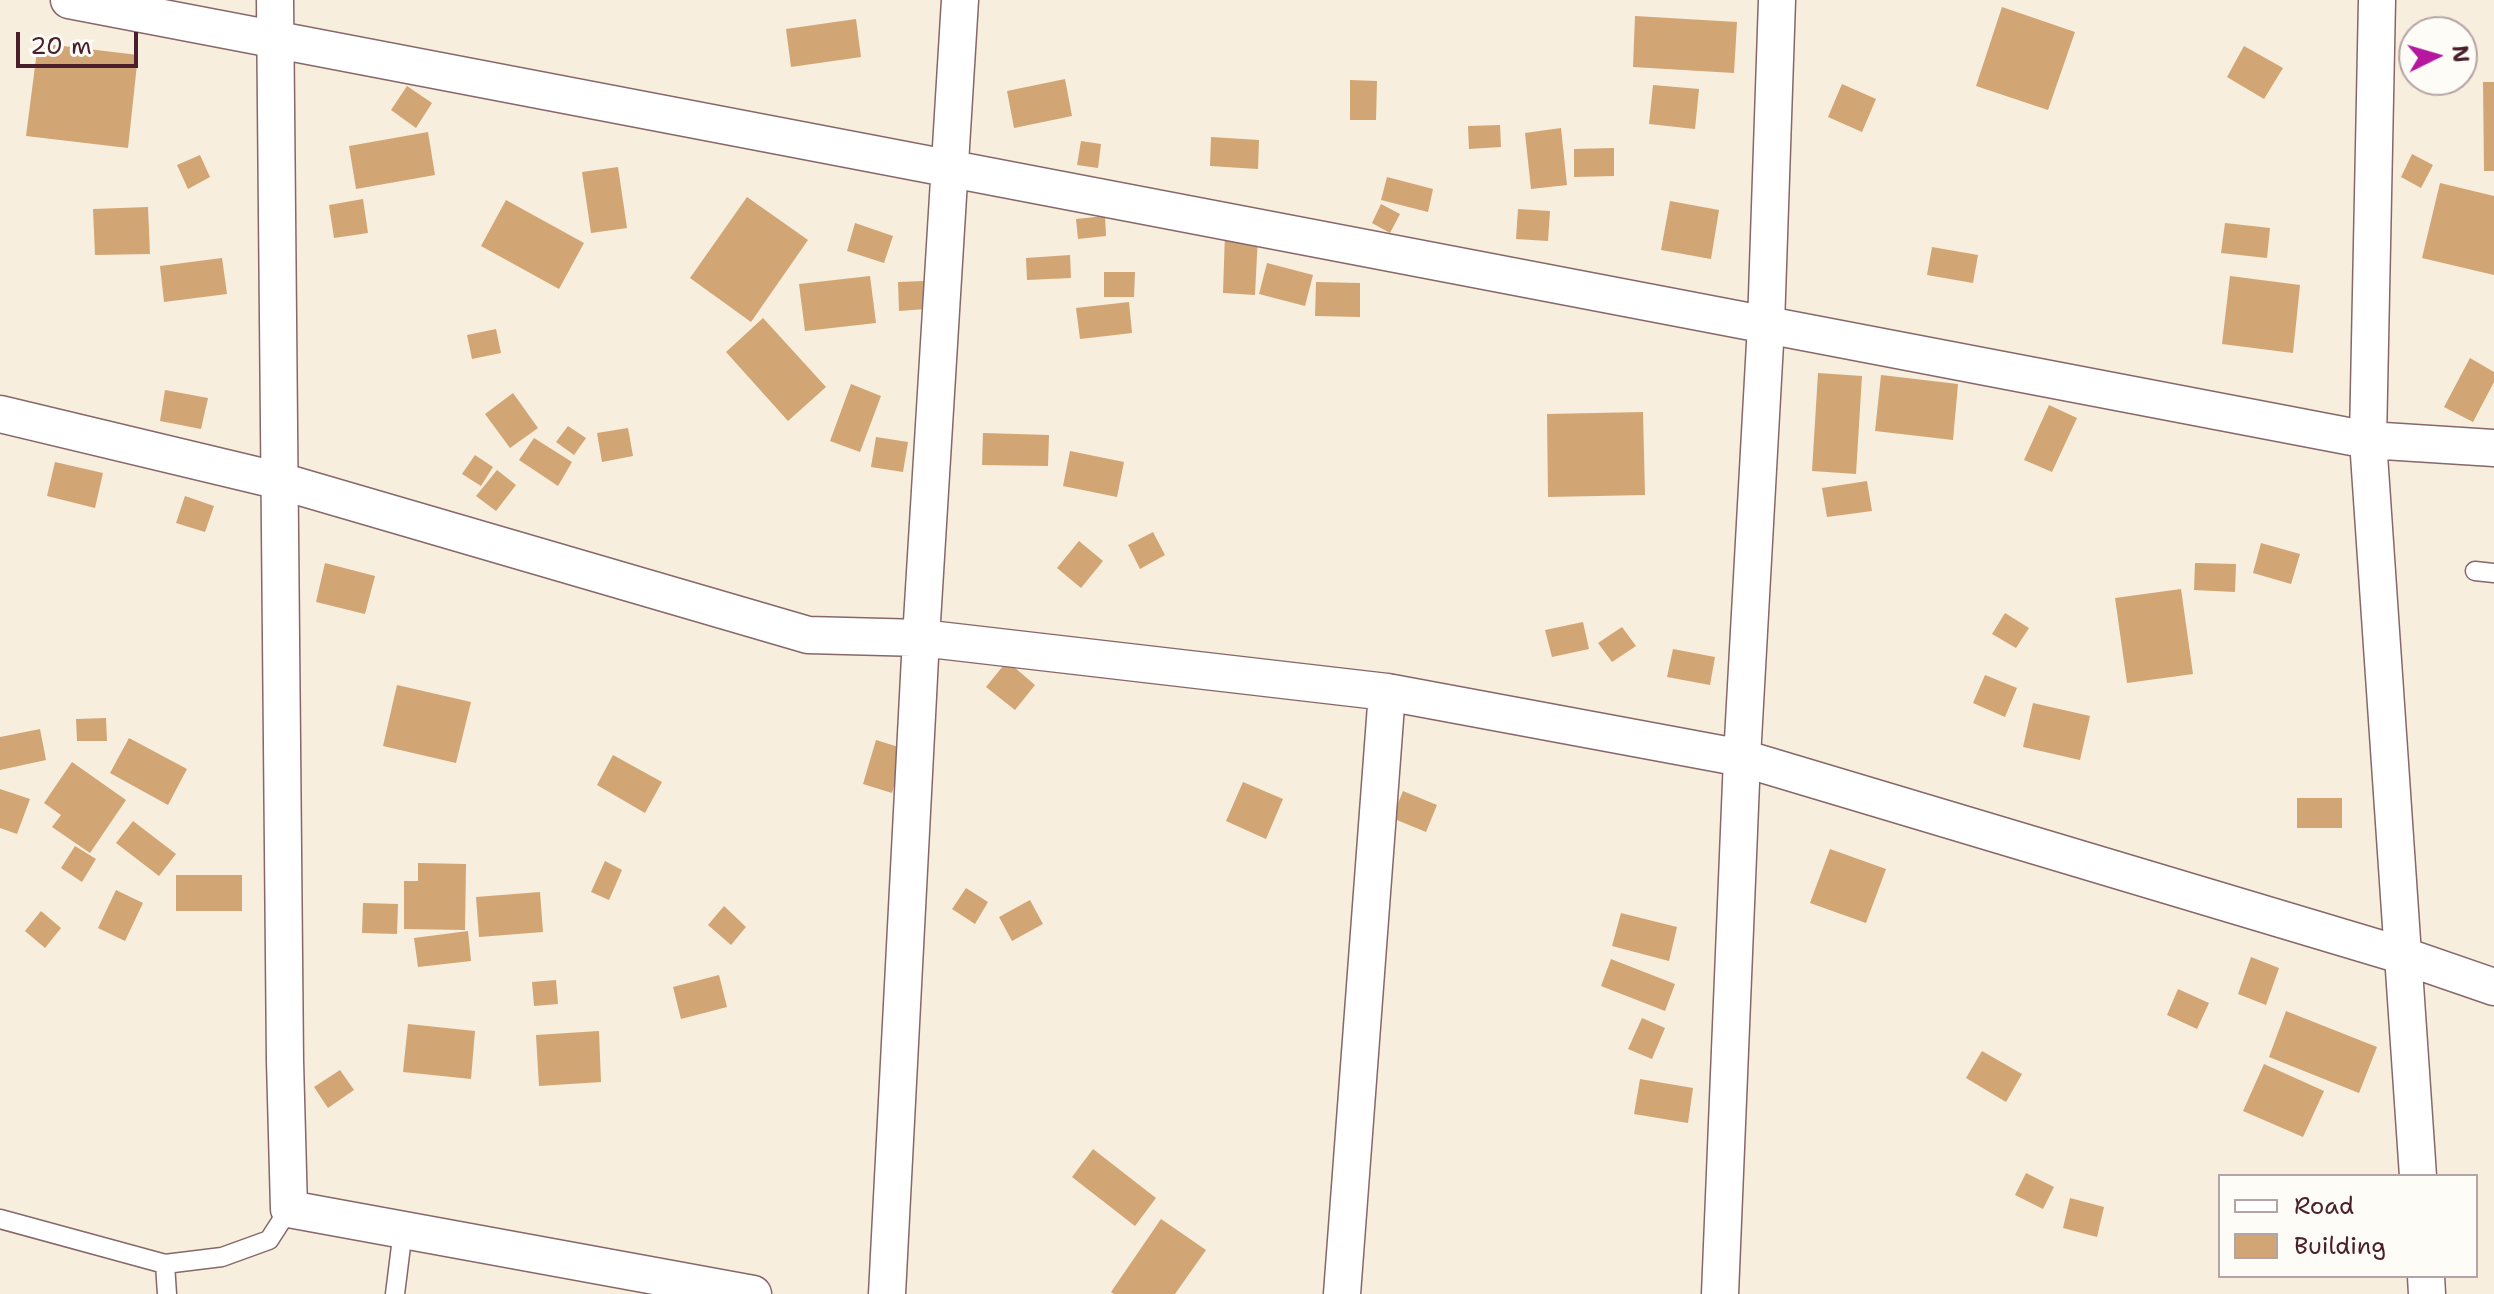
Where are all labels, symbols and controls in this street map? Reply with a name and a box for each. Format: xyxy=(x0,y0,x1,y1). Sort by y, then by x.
scale bar xyxy=(20,16,142,66)
north arrow xyxy=(2398,16,2478,96)
text: 20 m xyxy=(30,30,92,62)
text: N xyxy=(2445,44,2476,64)
legend xyxy=(2218,1174,2478,1278)
text: Road xyxy=(2294,1190,2354,1222)
text: Building xyxy=(2294,1230,2386,1262)

